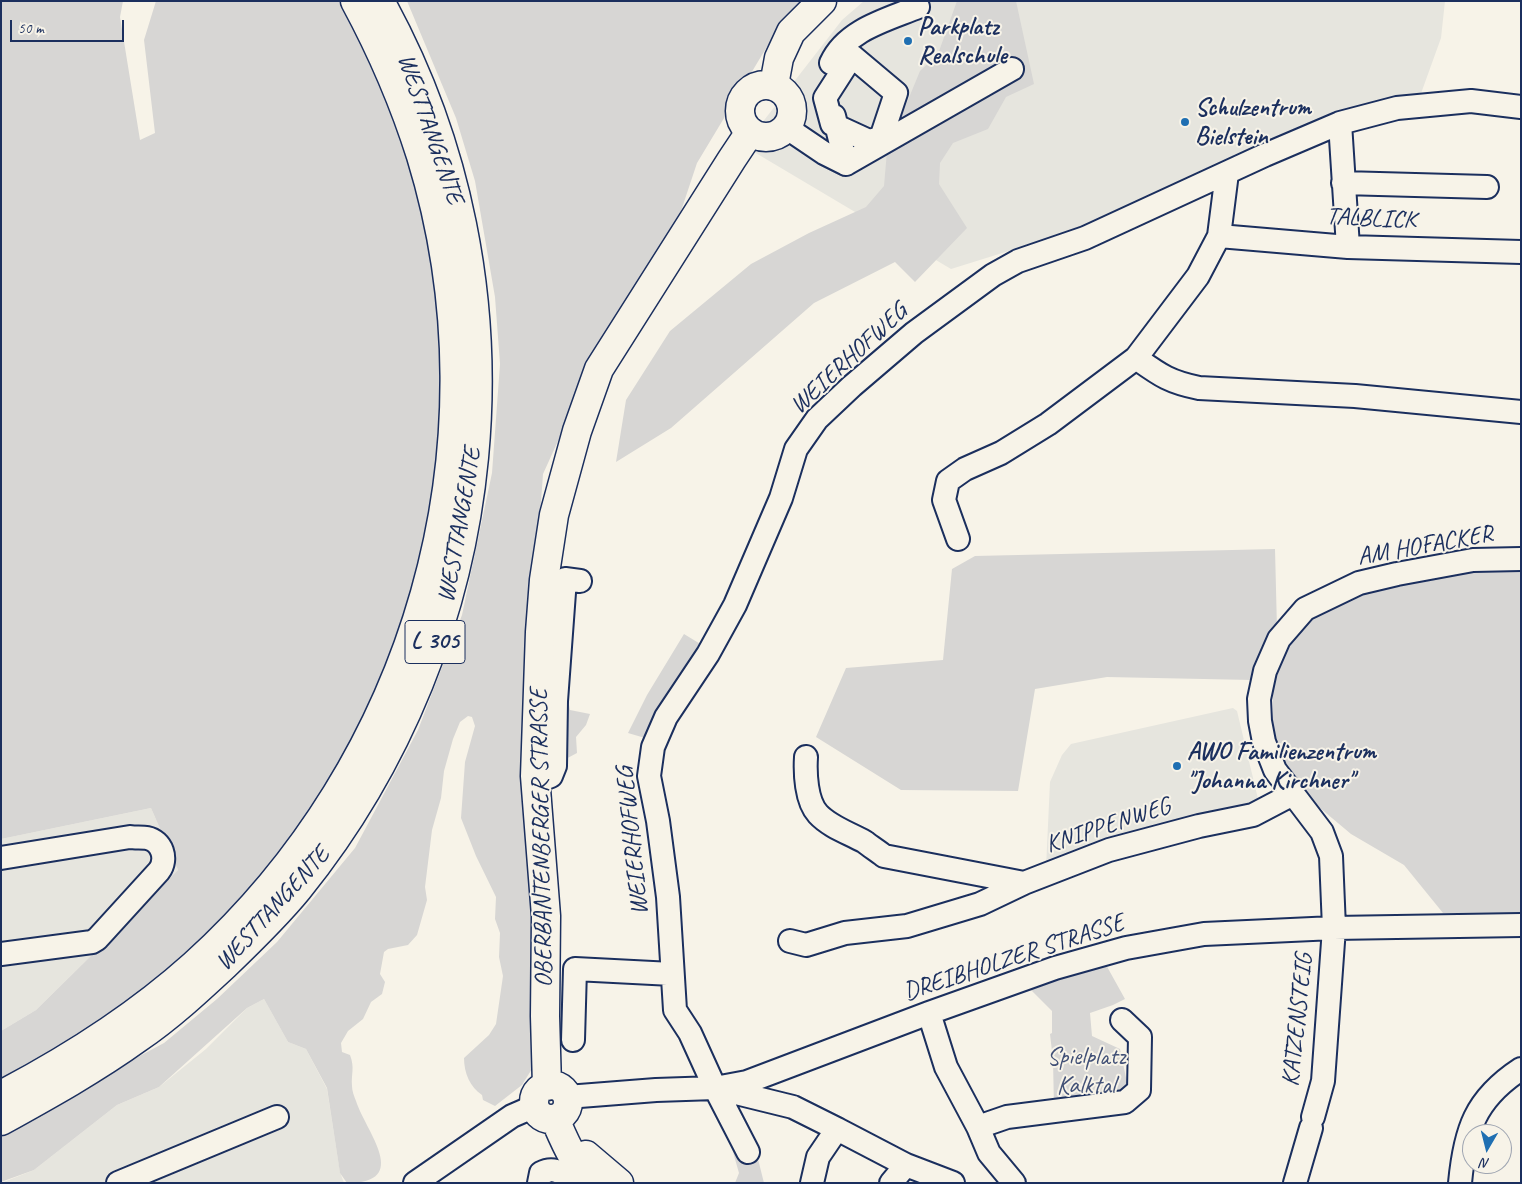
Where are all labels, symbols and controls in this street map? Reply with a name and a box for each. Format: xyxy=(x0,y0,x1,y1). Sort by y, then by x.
scale bar xyxy=(12,10,126,42)
place label: Parkplatz Realschule xyxy=(918,12,1007,71)
text: 50 m xyxy=(18,19,44,38)
marker: Parkplatz Realschule xyxy=(902,35,914,47)
street label: WESTTANGENTE xyxy=(390,50,470,208)
place label: Schulzentrum Bielstein xyxy=(1195,93,1311,152)
marker: Schulzentrum Bielstein xyxy=(1179,116,1191,128)
street label: TALBLICK xyxy=(1325,202,1417,236)
street label: WEIERHOFWEG xyxy=(784,297,914,421)
street label: WESTTANGENTE xyxy=(432,445,488,605)
street label: AM HOFACKER xyxy=(1355,519,1495,573)
road number: L 305 xyxy=(405,620,465,664)
street label: OBERBANTENBERGER STRASSE xyxy=(524,688,560,988)
place label: AWO Familienzentrum "Johanna Kirchner" xyxy=(1187,737,1376,796)
marker: AWO Familienzentrum "Johanna Kirchner" xyxy=(1171,760,1183,772)
street label: WEIERHOFWEG xyxy=(610,766,656,916)
street label: KNIPPENWEG xyxy=(1042,792,1174,860)
street label: WESTTANGENTE xyxy=(209,841,337,977)
street label: DREIBHOLZER STRASSE xyxy=(900,908,1128,1008)
street label: KATZENSTEIG xyxy=(1276,952,1320,1088)
park label: Spielplatz Kalktal xyxy=(1047,1042,1125,1101)
north arrow xyxy=(1462,1124,1512,1174)
text: N xyxy=(1480,1154,1490,1172)

